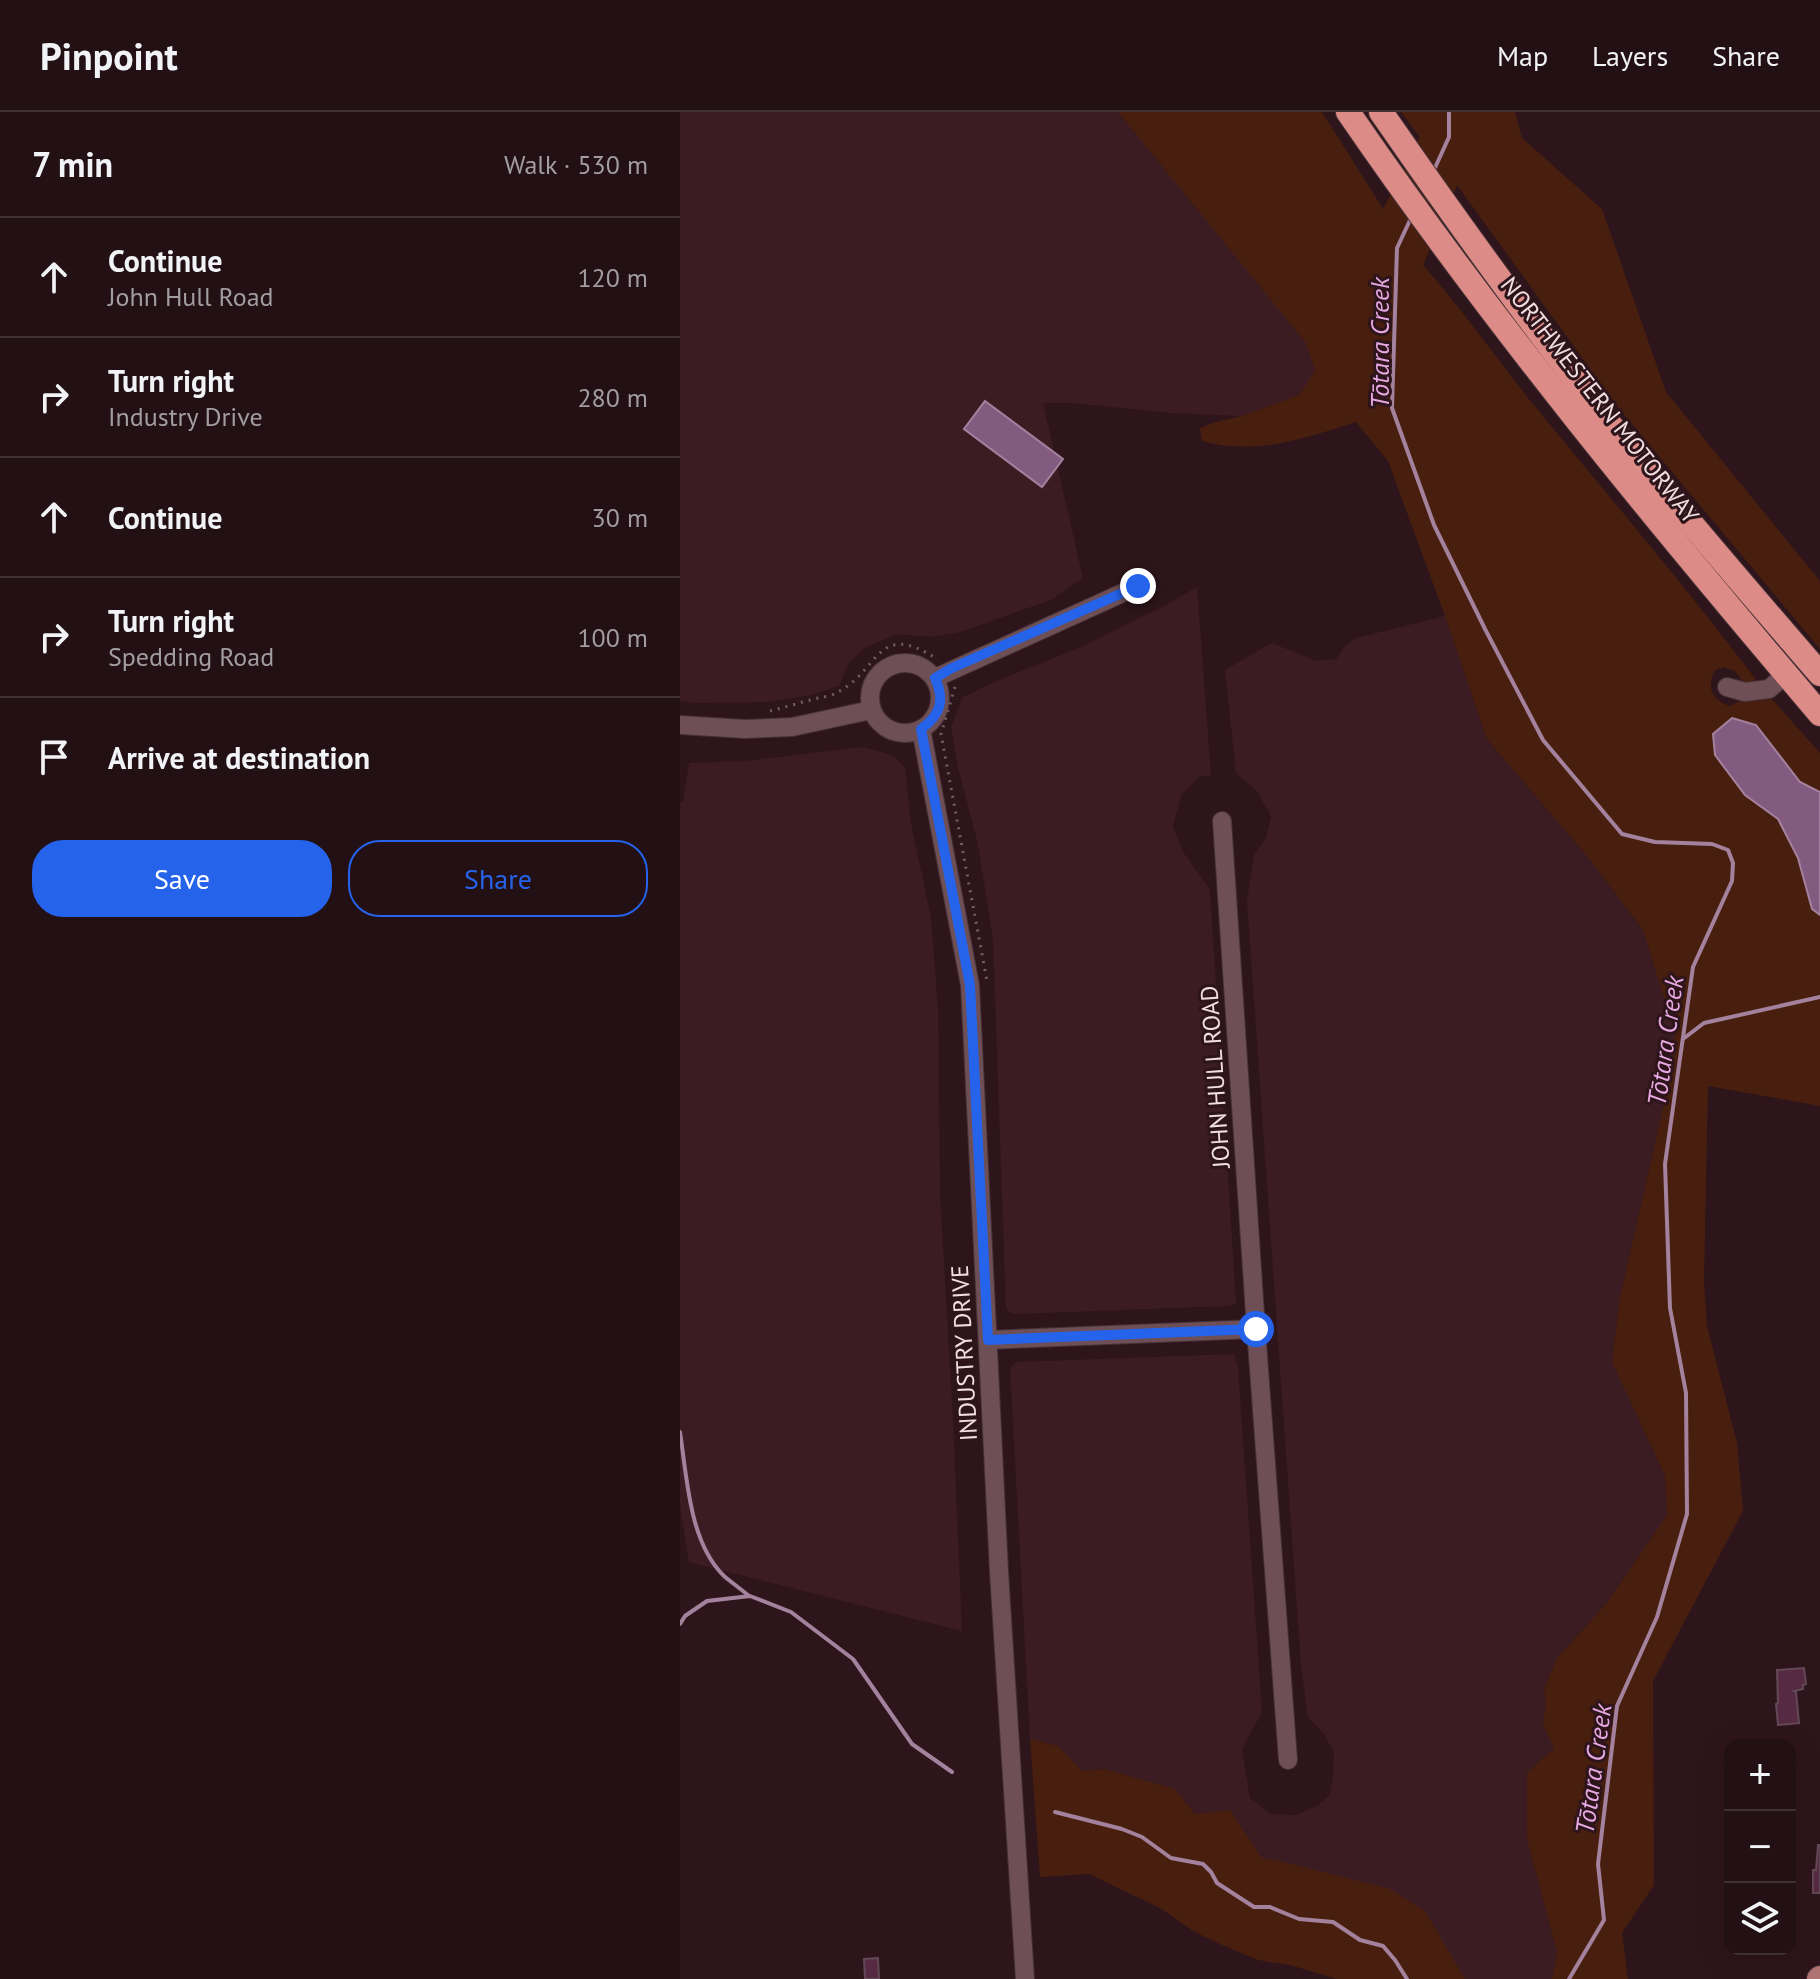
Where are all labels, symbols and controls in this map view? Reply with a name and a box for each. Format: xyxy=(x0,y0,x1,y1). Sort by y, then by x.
text: Pinpoint xyxy=(40,31,178,80)
text: Map xyxy=(1497,37,1548,74)
text: Layers xyxy=(1592,37,1668,74)
text: Share xyxy=(1712,37,1780,74)
text: 7 min xyxy=(32,142,113,186)
text: Walk · 530 m xyxy=(504,148,648,181)
text: Continue xyxy=(108,241,222,280)
icon: ahead xyxy=(32,255,76,299)
text: 120 m xyxy=(577,261,648,294)
street label: NORTHWESTERN MOTORWAY xyxy=(1494,270,1706,530)
water label: Tōtara Creek xyxy=(1363,276,1396,409)
text: John Hull Road xyxy=(108,280,274,313)
text: Turn right xyxy=(108,361,234,400)
icon: right xyxy=(32,375,76,419)
text: 280 m xyxy=(577,381,648,414)
text: Industry Drive xyxy=(108,400,263,433)
icon: ahead xyxy=(32,495,76,539)
text: Continue xyxy=(108,498,222,537)
text: 30 m xyxy=(592,501,648,534)
route end xyxy=(1120,568,1156,604)
text: Turn right xyxy=(108,601,234,640)
icon: right xyxy=(32,615,76,659)
text: 100 m xyxy=(577,621,648,654)
text: Spedding Road xyxy=(108,640,274,673)
icon: arrive xyxy=(32,735,76,779)
text: Arrive at destination xyxy=(108,738,370,777)
button: Save xyxy=(32,840,332,917)
button: Share xyxy=(348,840,648,917)
water label: Tōtara Creek xyxy=(1640,972,1691,1108)
street label: JOHN HULL ROAD xyxy=(1193,985,1237,1170)
street label: INDUSTRY DRIVE xyxy=(944,1264,984,1442)
route start xyxy=(1238,1311,1274,1347)
water label: Tōtara Creek xyxy=(1568,1700,1619,1836)
map controls xyxy=(1724,1739,1796,1955)
button: + xyxy=(1724,1739,1796,1811)
button: − xyxy=(1724,1811,1796,1883)
button: layers xyxy=(1724,1883,1796,1955)

